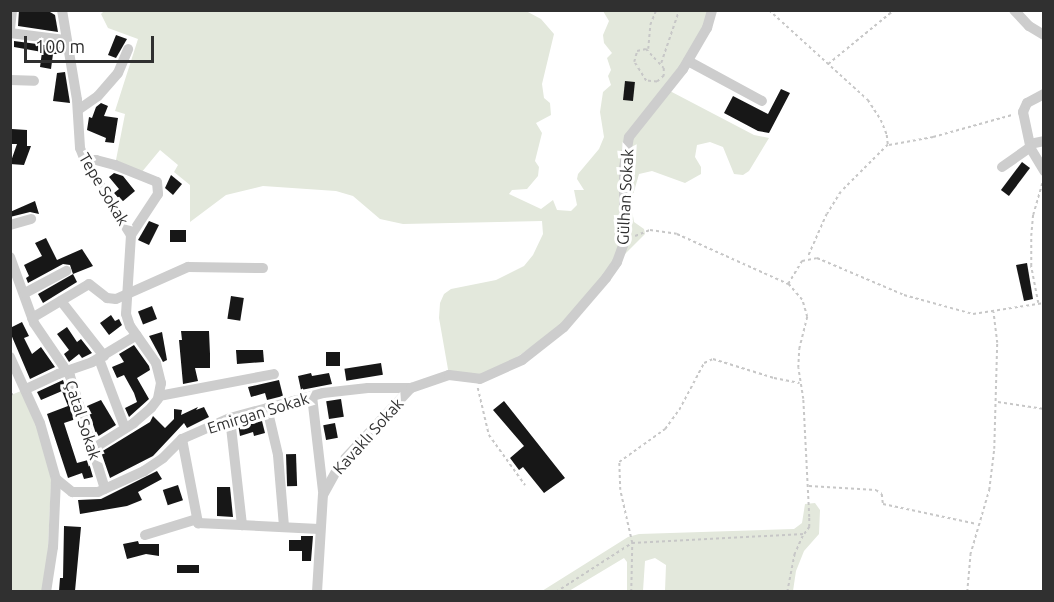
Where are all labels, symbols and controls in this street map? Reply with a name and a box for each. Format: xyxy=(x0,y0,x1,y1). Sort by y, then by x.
scale bar xyxy=(27,24,158,62)
text: 100 m xyxy=(35,36,85,56)
street label: Gülhan Sokak xyxy=(613,148,637,246)
street label: Tepe Sokak xyxy=(75,149,133,229)
street label: Çatal Sokak xyxy=(61,378,105,462)
street label: Emirgan Sokak xyxy=(205,388,311,438)
street label: Kavaklı Sokak xyxy=(329,394,407,478)

